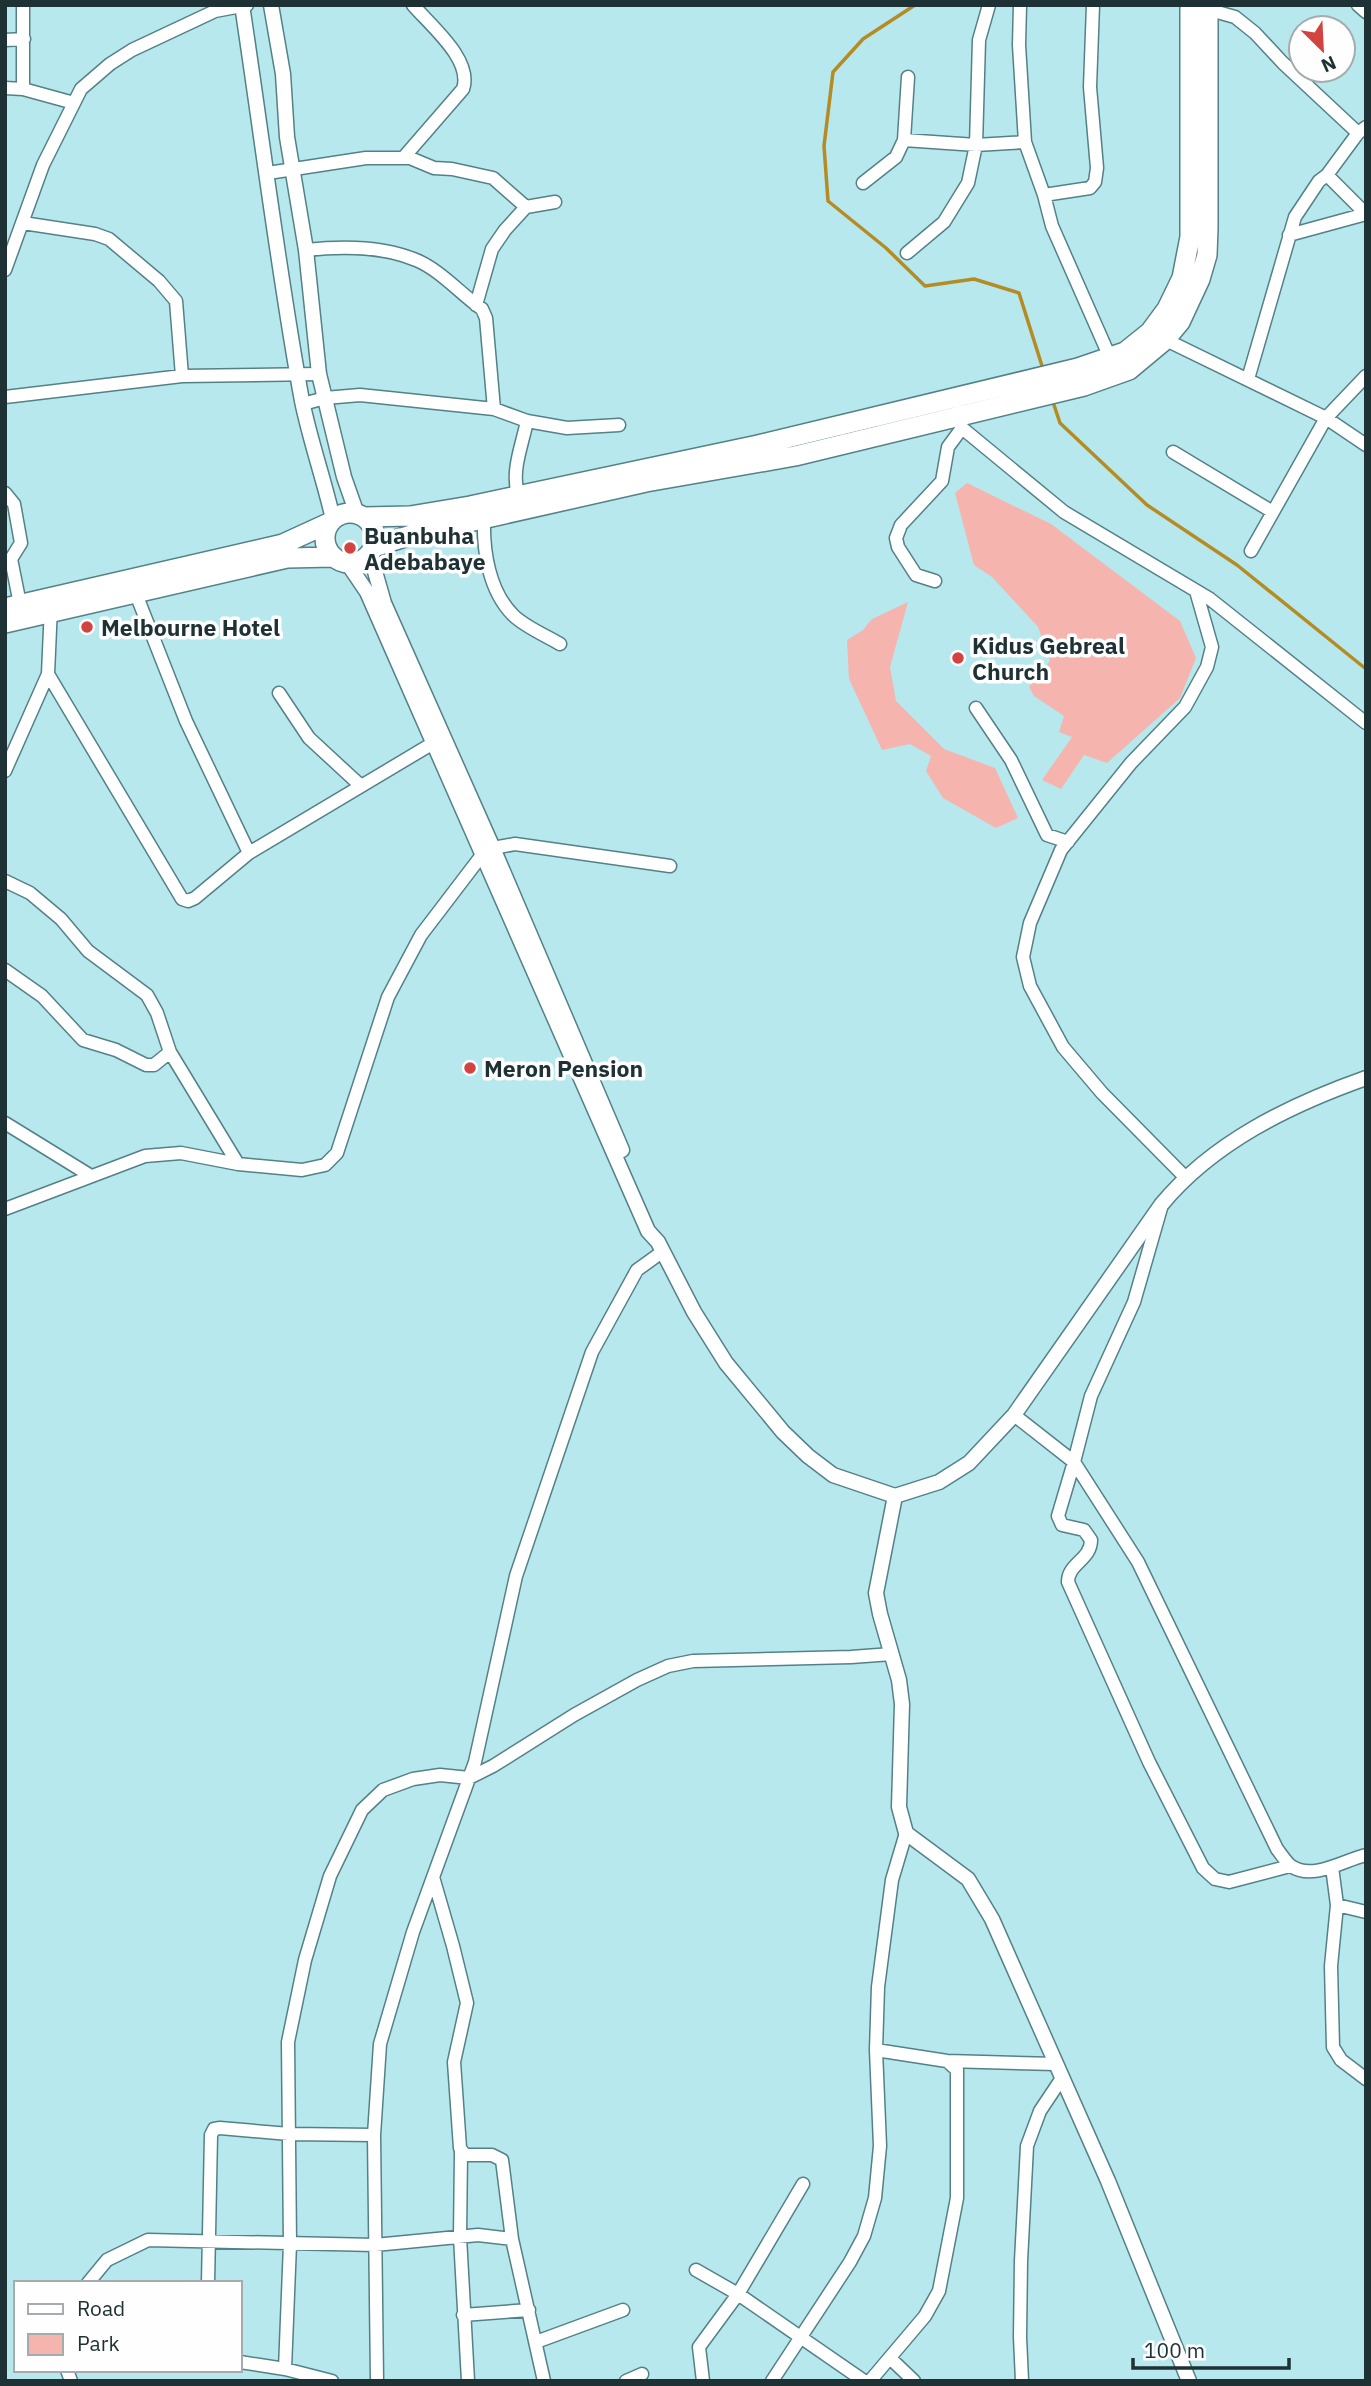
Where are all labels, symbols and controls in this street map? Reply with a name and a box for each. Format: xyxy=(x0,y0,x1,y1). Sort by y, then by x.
north arrow xyxy=(1287,14,1357,84)
text: N xyxy=(1318,51,1340,78)
place label: Buanbuha Adebabaye xyxy=(364,520,486,576)
marker: Buanbuha Adebabaye xyxy=(342,540,358,556)
place label: Melbourne Hotel xyxy=(101,612,280,642)
marker: Melbourne Hotel xyxy=(79,619,95,635)
place label: Kidus Gebreal Church xyxy=(972,630,1125,686)
marker: Kidus Gebreal Church xyxy=(950,650,966,666)
place label: Meron Pension xyxy=(484,1053,643,1083)
marker: Meron Pension xyxy=(462,1060,478,1076)
legend xyxy=(14,2281,242,2372)
text: Road xyxy=(77,2294,125,2322)
scale bar xyxy=(1133,2326,1289,2370)
text: Park xyxy=(77,2329,120,2357)
text: 100 m xyxy=(1144,2336,1205,2364)

